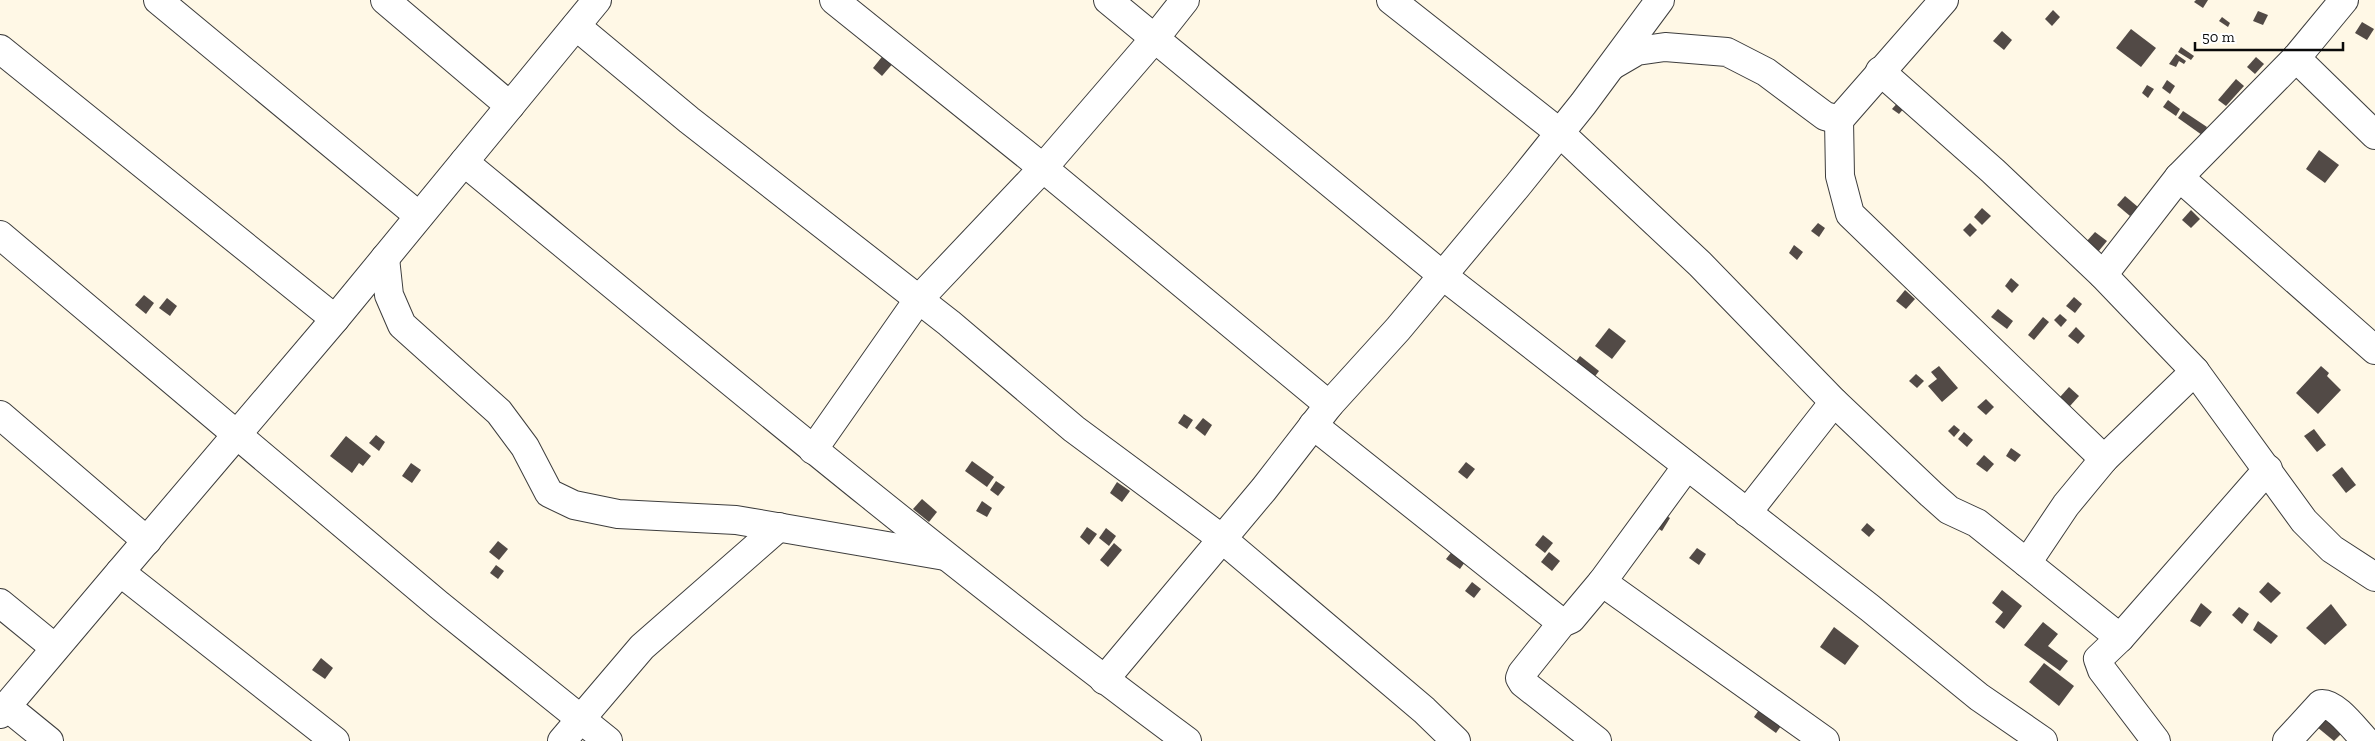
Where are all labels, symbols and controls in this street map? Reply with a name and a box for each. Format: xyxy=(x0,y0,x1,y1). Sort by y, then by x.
scale bar xyxy=(2195,20,2342,52)
text: 50 m xyxy=(2202,28,2235,46)

